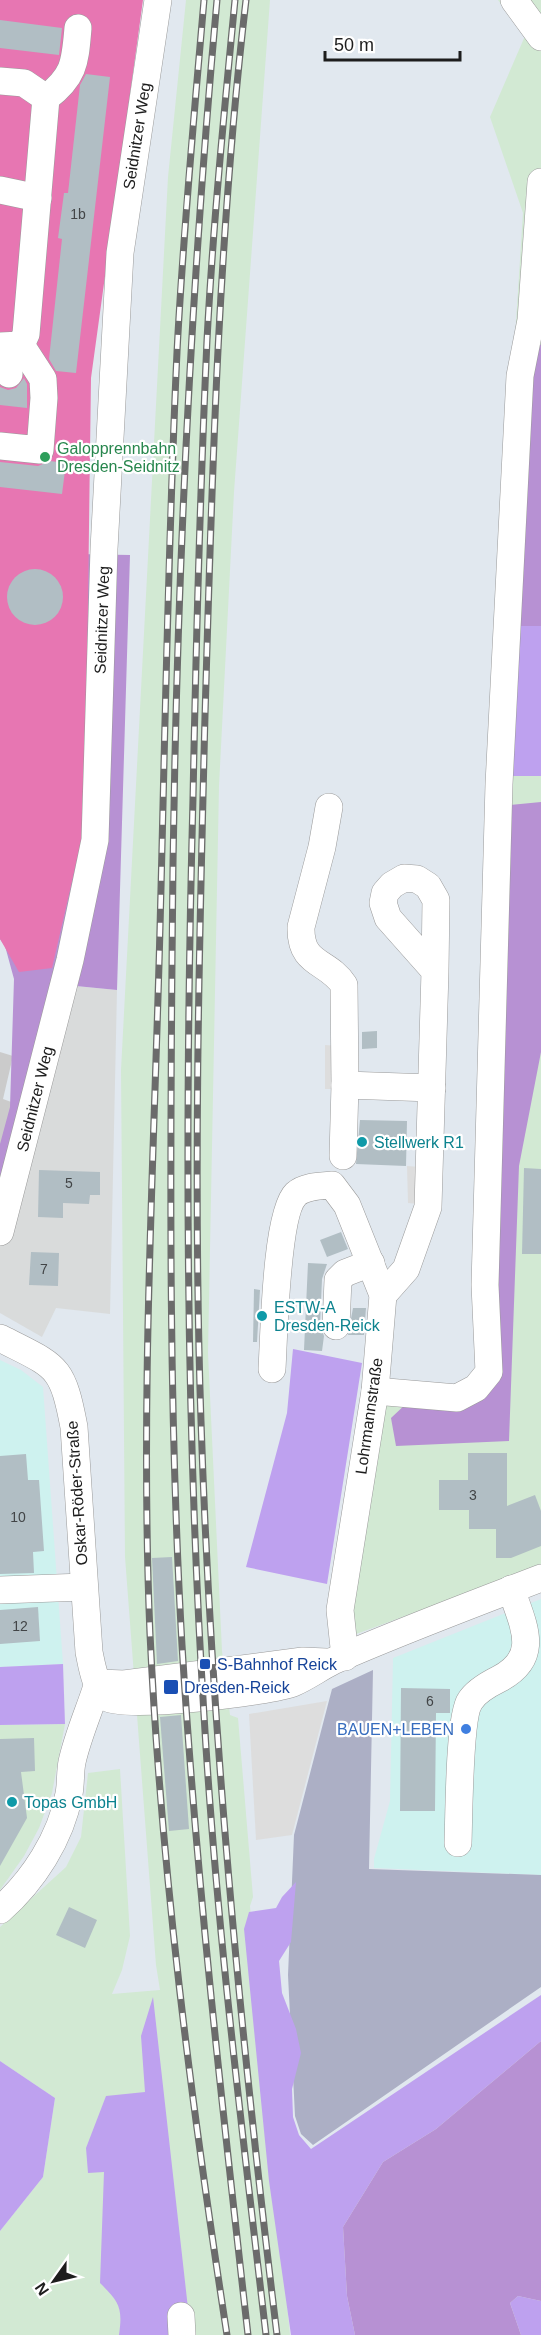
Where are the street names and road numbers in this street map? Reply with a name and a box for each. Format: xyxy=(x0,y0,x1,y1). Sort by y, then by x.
street label: Seidnitzer Weg xyxy=(120,81,154,191)
street label: Seidnitzer Weg xyxy=(92,566,112,674)
street label: Seidnitzer Weg xyxy=(14,1044,56,1154)
street label: Lohrmannstraße xyxy=(352,1357,386,1475)
street label: Oskar-Röder-Straße xyxy=(63,1420,91,1566)

